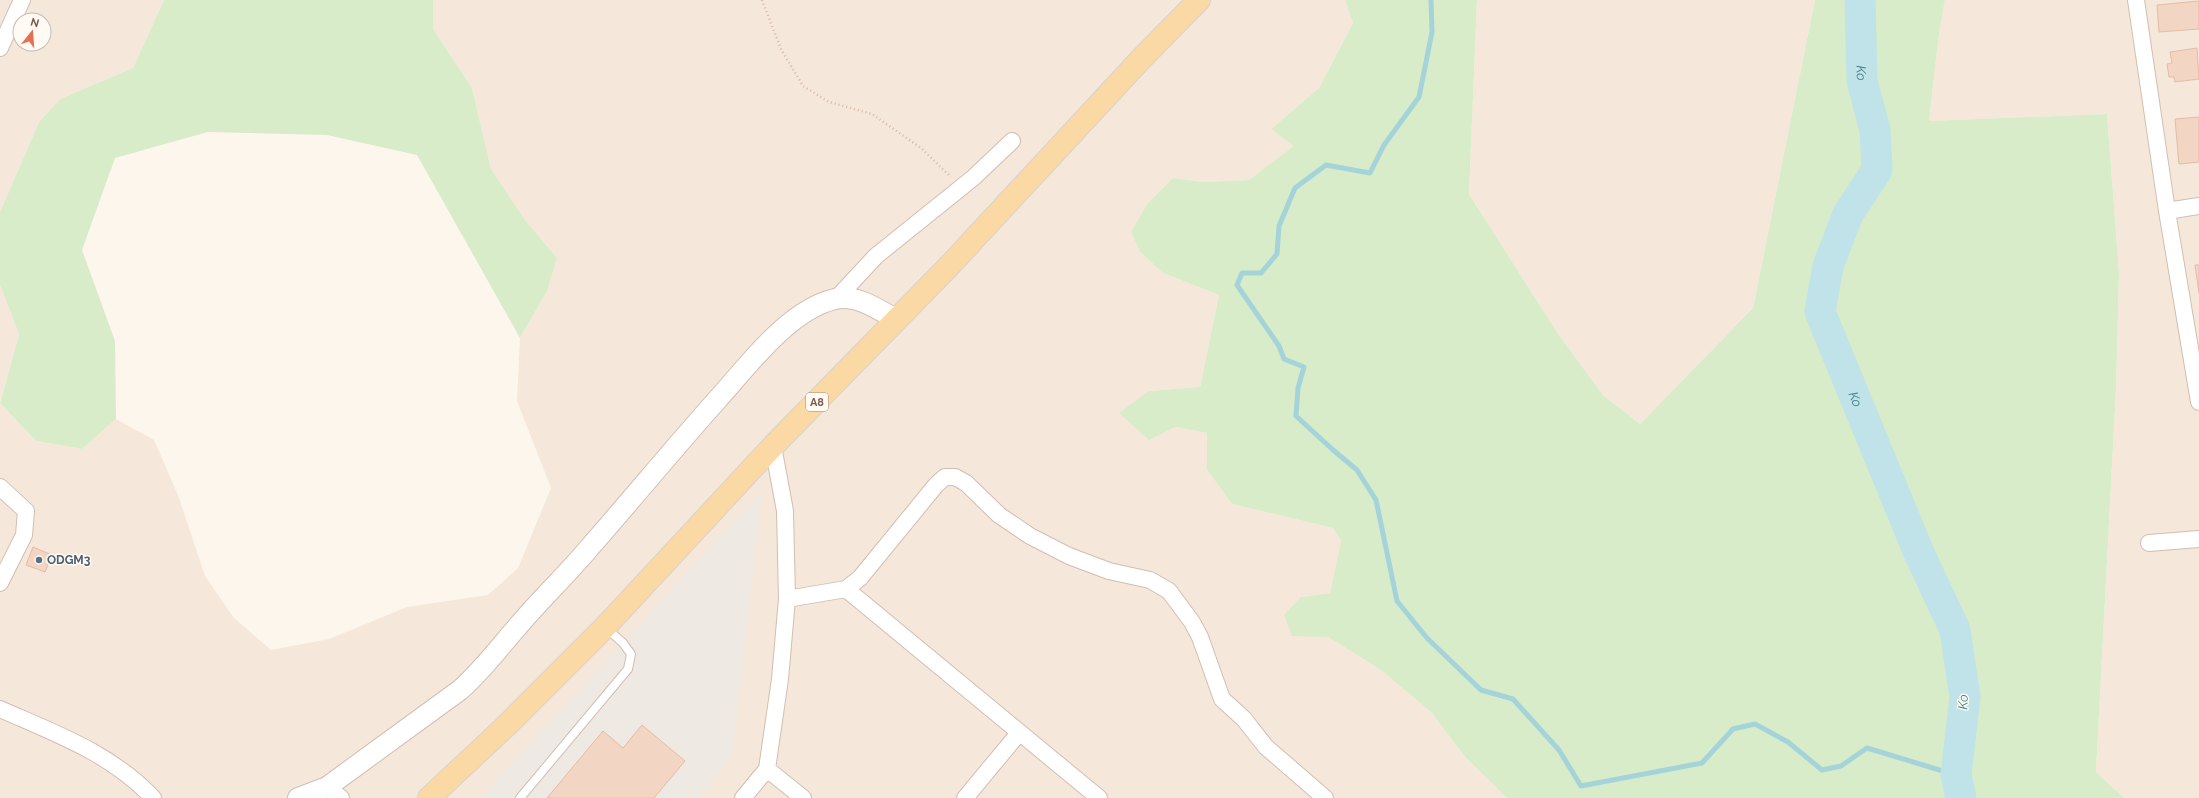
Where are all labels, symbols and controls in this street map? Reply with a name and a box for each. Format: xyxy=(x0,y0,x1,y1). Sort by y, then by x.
north arrow xyxy=(12,12,52,52)
text: N xyxy=(29,15,41,30)
water label: Ko xyxy=(1854,65,1869,81)
water label: Ko xyxy=(1846,389,1866,409)
road number: A8 xyxy=(806,393,828,411)
place label: ODGM3 xyxy=(47,553,91,567)
marker: ODGM3 xyxy=(34,555,44,565)
water label: Ko xyxy=(1955,694,1971,710)

